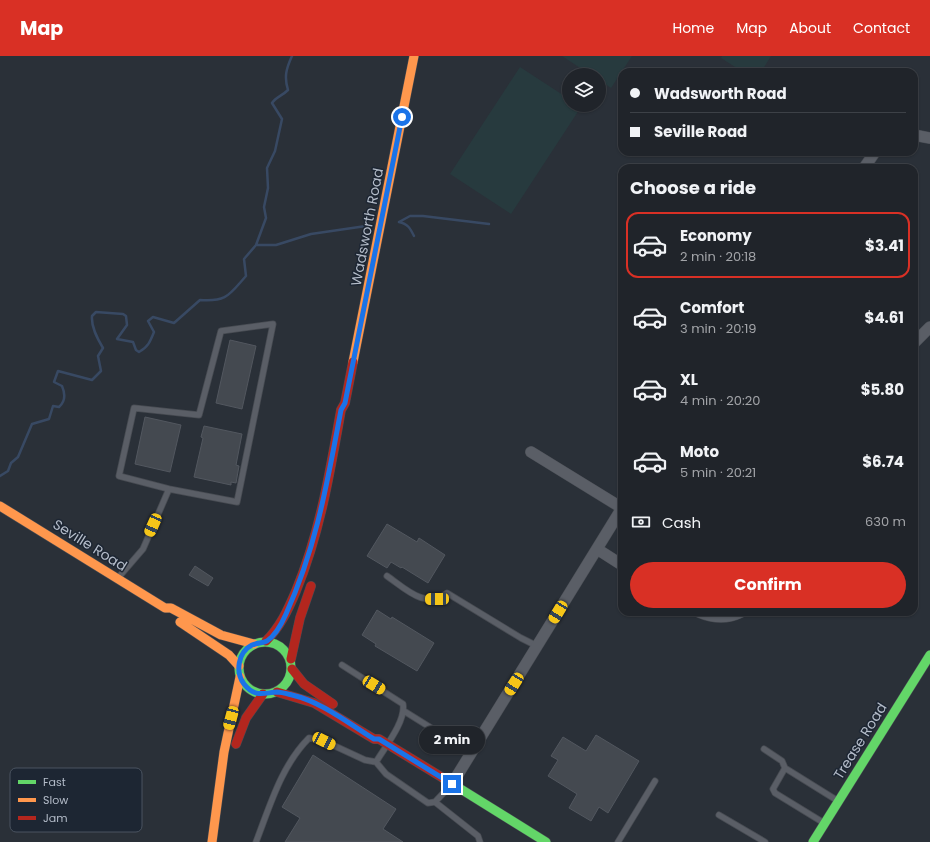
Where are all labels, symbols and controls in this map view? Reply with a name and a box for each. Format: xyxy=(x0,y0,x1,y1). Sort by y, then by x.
text: Map xyxy=(20,15,63,42)
text: Home xyxy=(672,18,714,38)
text: Map xyxy=(736,18,767,38)
text: About xyxy=(789,18,831,38)
text: Contact xyxy=(853,18,910,38)
map controls xyxy=(562,68,606,112)
button: layers xyxy=(562,68,606,112)
text: Wadsworth Road xyxy=(654,83,787,104)
route start xyxy=(393,108,411,126)
text: Seville Road xyxy=(654,121,747,142)
street label: Wadsworth Road xyxy=(346,166,388,288)
text: Choose a ride xyxy=(630,175,756,200)
text: Economy xyxy=(680,225,752,246)
icon: car xyxy=(632,227,668,263)
text: $3.41 xyxy=(865,235,904,256)
text: 2 min · 20:18 xyxy=(680,247,756,266)
text: Comfort xyxy=(680,297,744,318)
icon: car xyxy=(632,299,668,335)
text: $4.61 xyxy=(865,307,904,328)
text: 3 min · 20:19 xyxy=(680,319,757,338)
text: XL xyxy=(680,369,698,390)
icon: car xyxy=(632,371,668,407)
text: $5.80 xyxy=(861,379,904,400)
text: 4 min · 20:20 xyxy=(680,391,760,410)
text: Moto xyxy=(680,441,719,462)
icon: car xyxy=(632,443,668,479)
text: $6.74 xyxy=(862,451,904,472)
text: 5 min · 20:21 xyxy=(680,463,756,482)
icon: cash xyxy=(630,511,652,533)
car xyxy=(143,512,163,538)
text: Cash xyxy=(662,512,701,533)
text: 630 m xyxy=(865,512,906,531)
street label: Seville Road xyxy=(49,514,131,576)
button: Confirm xyxy=(630,562,906,608)
car xyxy=(425,593,449,605)
car xyxy=(547,599,569,625)
car xyxy=(503,671,525,697)
car xyxy=(361,674,387,696)
street label: Trease Road xyxy=(828,699,892,783)
car xyxy=(222,705,240,731)
callout: 2 min xyxy=(419,726,485,754)
car xyxy=(311,730,337,752)
text: 2 min xyxy=(434,730,470,749)
legend xyxy=(10,768,142,832)
text: Fast xyxy=(43,774,66,790)
route end xyxy=(443,775,461,793)
text: Slow xyxy=(43,792,68,808)
text: Jam xyxy=(43,810,68,826)

